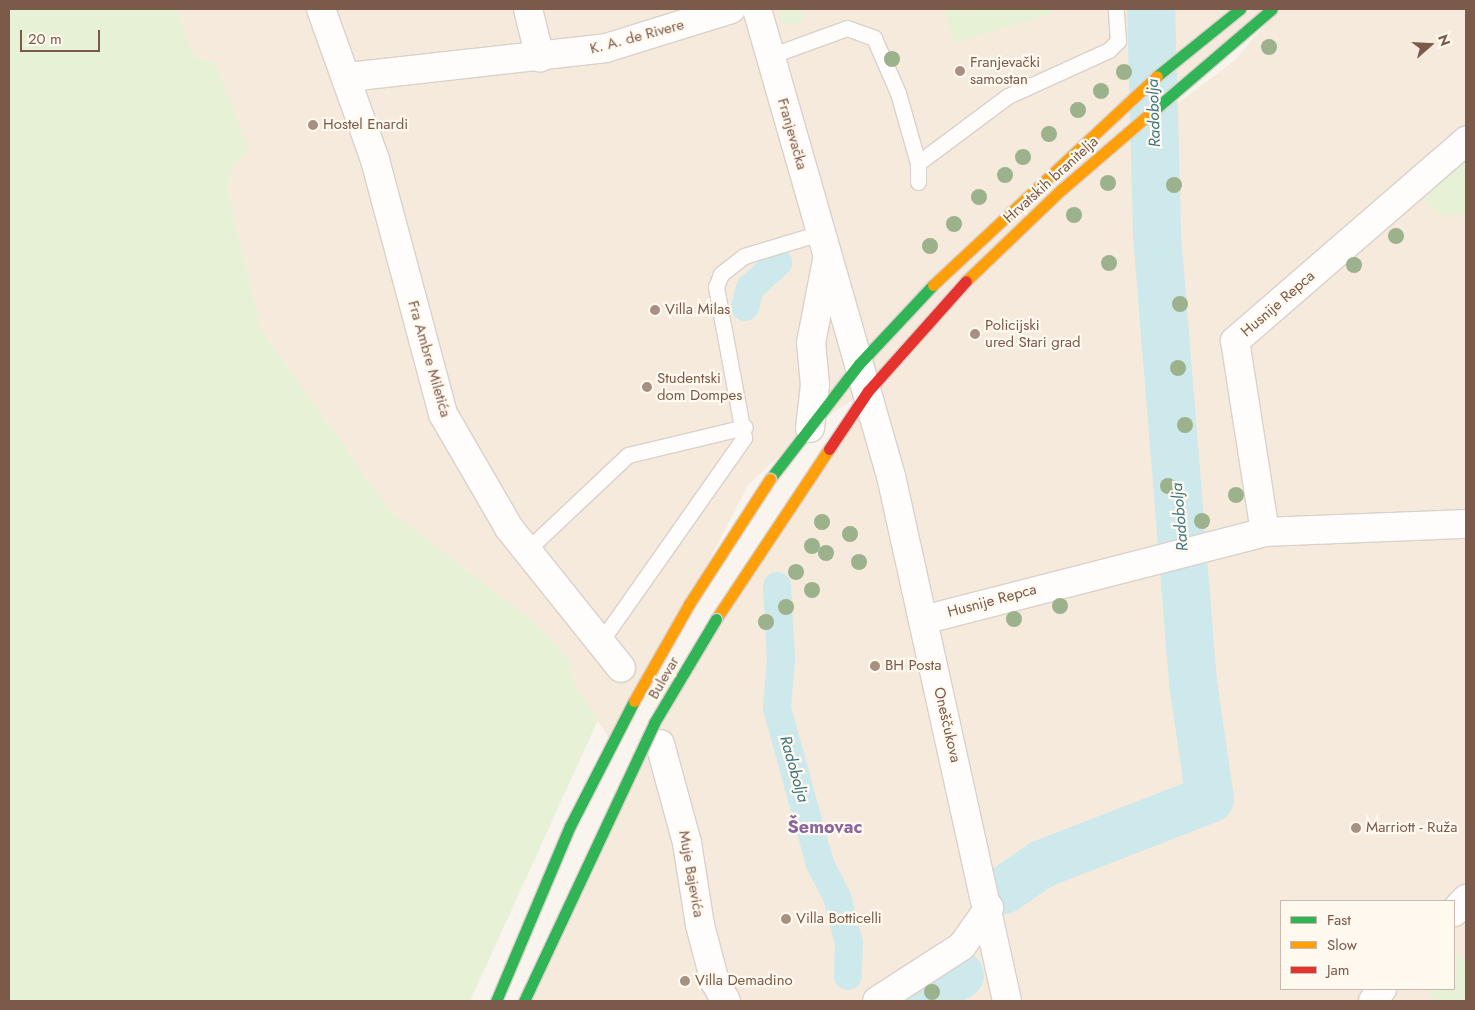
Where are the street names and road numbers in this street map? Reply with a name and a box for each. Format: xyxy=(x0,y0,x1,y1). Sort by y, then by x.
street label: K. A. de Rivere xyxy=(588,16,686,58)
street label: Franjevačka xyxy=(773,96,811,172)
street label: Hrvatskih branitelja xyxy=(1000,133,1102,227)
street label: Husnije Repca xyxy=(1238,267,1318,341)
street label: Fra Ambre Miletića xyxy=(404,299,454,419)
street label: Husnije Repca xyxy=(946,580,1038,622)
street label: Bulevar xyxy=(645,654,683,702)
street label: Oneščukova xyxy=(930,686,964,764)
street label: Muje Bajevića xyxy=(675,829,707,919)

